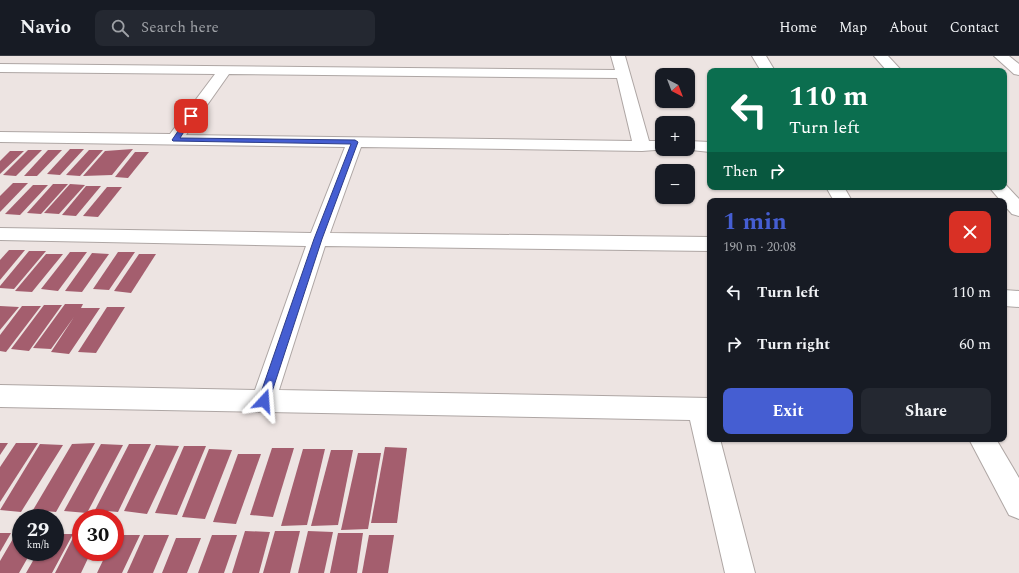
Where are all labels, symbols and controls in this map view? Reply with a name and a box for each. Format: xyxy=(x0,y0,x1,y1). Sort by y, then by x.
search box xyxy=(95,10,375,46)
text: Navio xyxy=(20,13,71,42)
text: Search here xyxy=(141,16,219,39)
icon: search xyxy=(109,17,131,39)
text: Home xyxy=(779,17,817,38)
text: Map xyxy=(839,17,867,38)
text: About xyxy=(889,17,928,38)
text: Contact xyxy=(950,17,999,38)
north arrow xyxy=(655,68,695,108)
map controls xyxy=(655,68,695,204)
text: 110 m xyxy=(789,75,868,118)
icon: left xyxy=(723,84,775,136)
pin xyxy=(174,99,208,133)
icon: arrive xyxy=(180,105,202,127)
text: Turn left xyxy=(789,114,860,141)
button: + xyxy=(655,116,695,156)
text: Then xyxy=(723,160,758,183)
icon: right xyxy=(766,160,788,182)
button: − xyxy=(655,164,695,204)
text: 1 min xyxy=(723,204,787,240)
button: close xyxy=(949,211,991,253)
text: 190 m · 20:08 xyxy=(723,237,796,257)
icon: left xyxy=(723,281,745,303)
text: Turn left xyxy=(757,281,819,304)
text: 110 m xyxy=(952,281,991,304)
icon: right xyxy=(723,333,745,355)
text: Turn right xyxy=(757,333,830,356)
text: 60 m xyxy=(959,333,991,356)
position arrow xyxy=(243,380,285,422)
button: Exit xyxy=(723,388,853,434)
button: Share xyxy=(861,388,991,434)
speed limit sign: 30 xyxy=(72,509,124,561)
text: 29 xyxy=(27,515,49,545)
text: km/h xyxy=(27,537,49,553)

